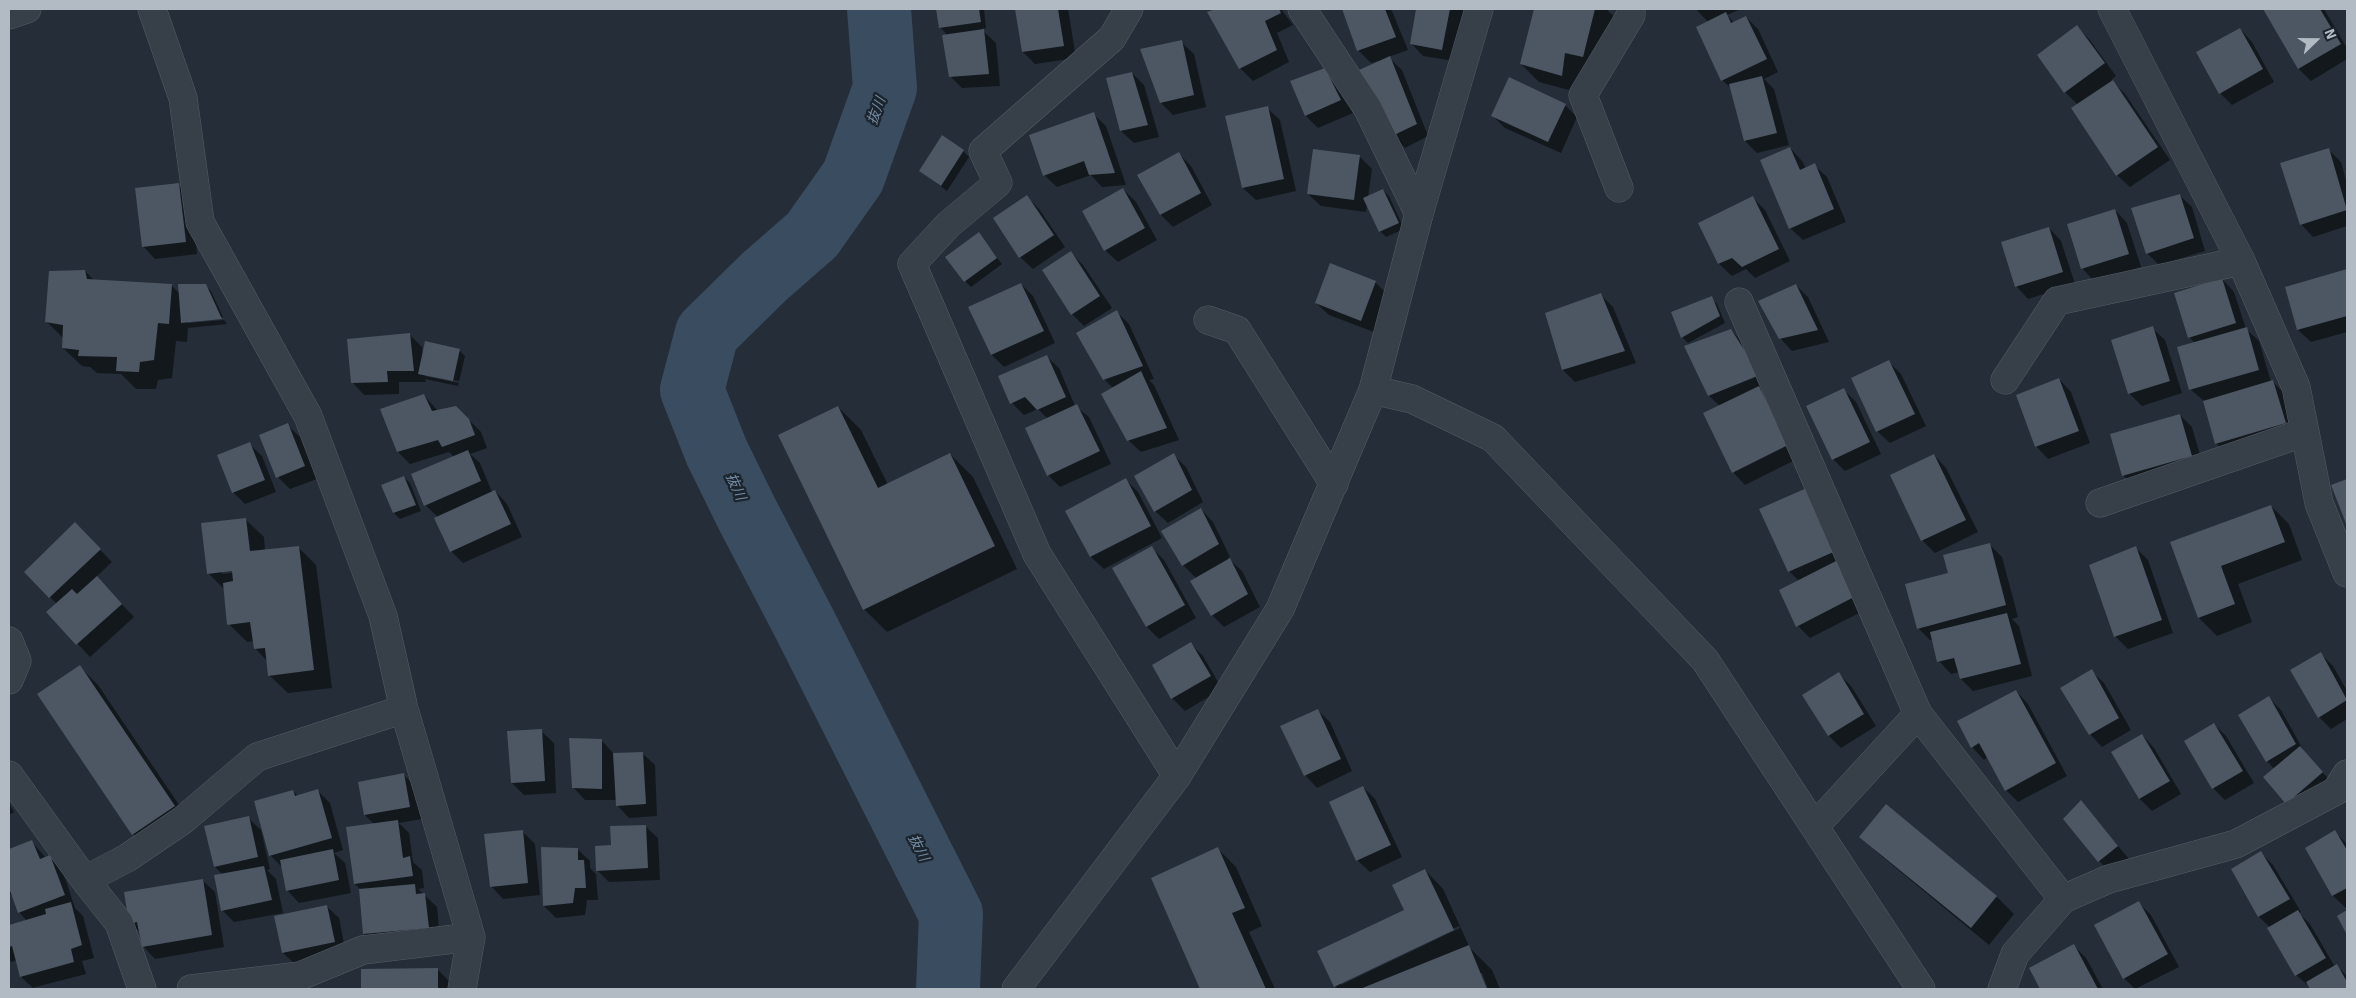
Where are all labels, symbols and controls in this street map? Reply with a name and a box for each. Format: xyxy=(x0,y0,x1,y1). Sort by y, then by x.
north arrow xyxy=(2291,15,2341,65)
text: N xyxy=(2321,26,2340,42)
water label: 抜川 xyxy=(864,95,890,127)
water label: 抜川 xyxy=(722,471,748,503)
water label: 抜川 xyxy=(904,832,932,864)

